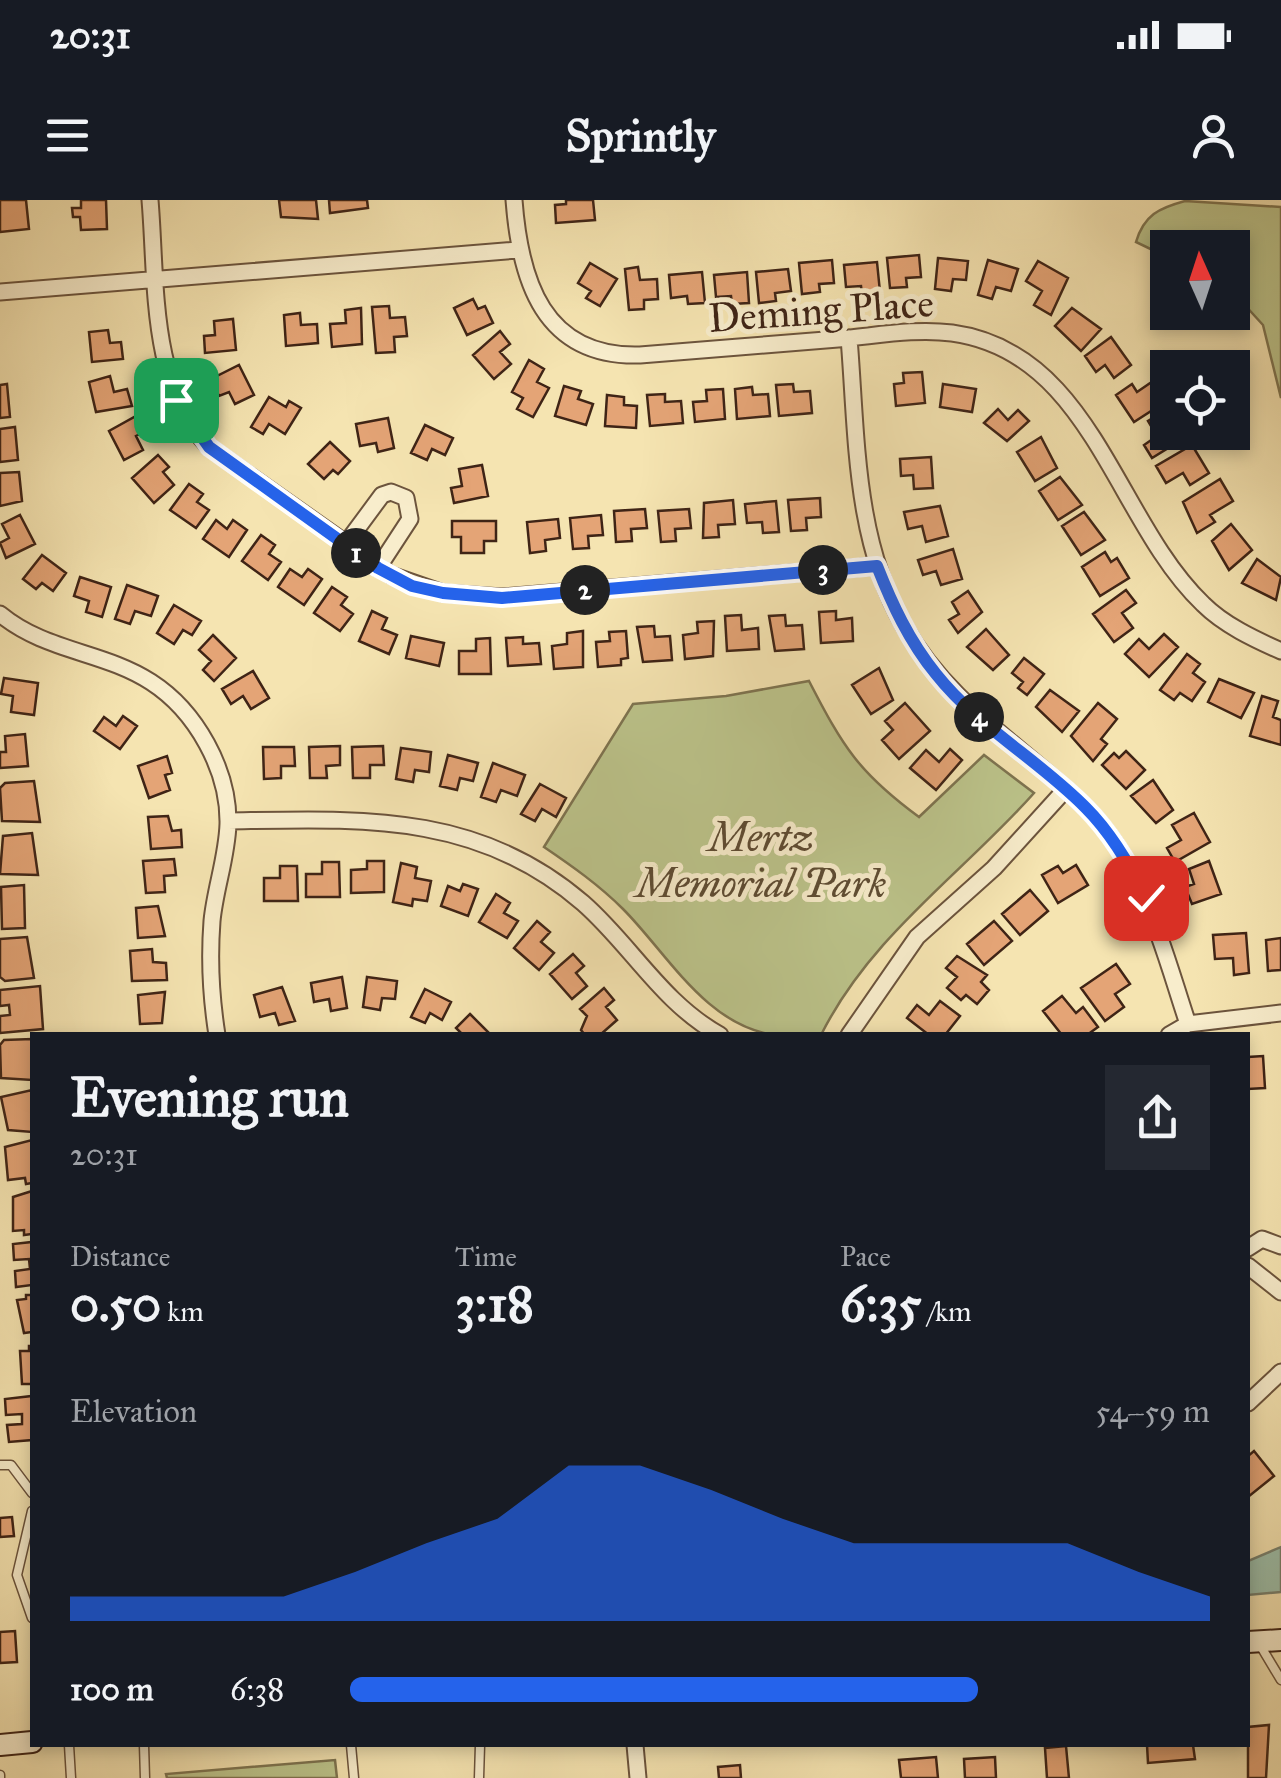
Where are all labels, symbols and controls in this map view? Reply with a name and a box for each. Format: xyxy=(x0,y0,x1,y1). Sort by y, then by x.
text: 20:31 xyxy=(50,12,131,58)
icon: menu xyxy=(40,108,95,163)
text: Sprintly xyxy=(565,108,716,163)
icon: person xyxy=(1186,108,1241,163)
north arrow xyxy=(1150,230,1250,330)
map controls xyxy=(1150,230,1250,450)
street label: Deming Place xyxy=(707,278,935,343)
button: locate xyxy=(1150,350,1250,450)
pin xyxy=(134,358,219,443)
icon: arrive xyxy=(149,373,204,428)
pin: 1 xyxy=(331,528,381,578)
text: 1 xyxy=(350,535,362,570)
pin: 3 xyxy=(798,545,848,595)
text: 3 xyxy=(817,552,829,587)
pin: 2 xyxy=(560,565,610,615)
text: 2 xyxy=(578,572,592,607)
pin: 4 xyxy=(954,692,1004,742)
text: 4 xyxy=(971,699,987,734)
park label: Mertz Memorial Park xyxy=(632,813,886,908)
pin xyxy=(1104,856,1189,941)
icon: check xyxy=(1119,871,1174,926)
text: Evening run xyxy=(70,1064,349,1131)
button: share xyxy=(1105,1065,1210,1170)
text: 20:31 xyxy=(70,1135,138,1174)
text: Distance xyxy=(70,1239,170,1274)
text: Time xyxy=(455,1239,517,1274)
text: Pace xyxy=(840,1239,891,1274)
text: 0.50 xyxy=(70,1274,161,1335)
text: 3:18 xyxy=(455,1274,534,1335)
text: 6:35 xyxy=(840,1274,921,1335)
text: km xyxy=(161,1294,204,1329)
text: /km xyxy=(921,1294,972,1329)
text: Elevation xyxy=(70,1392,197,1431)
text: 54–59 m xyxy=(1096,1392,1210,1431)
text: 100 m xyxy=(70,1670,154,1709)
text: 6:38 xyxy=(230,1670,284,1709)

